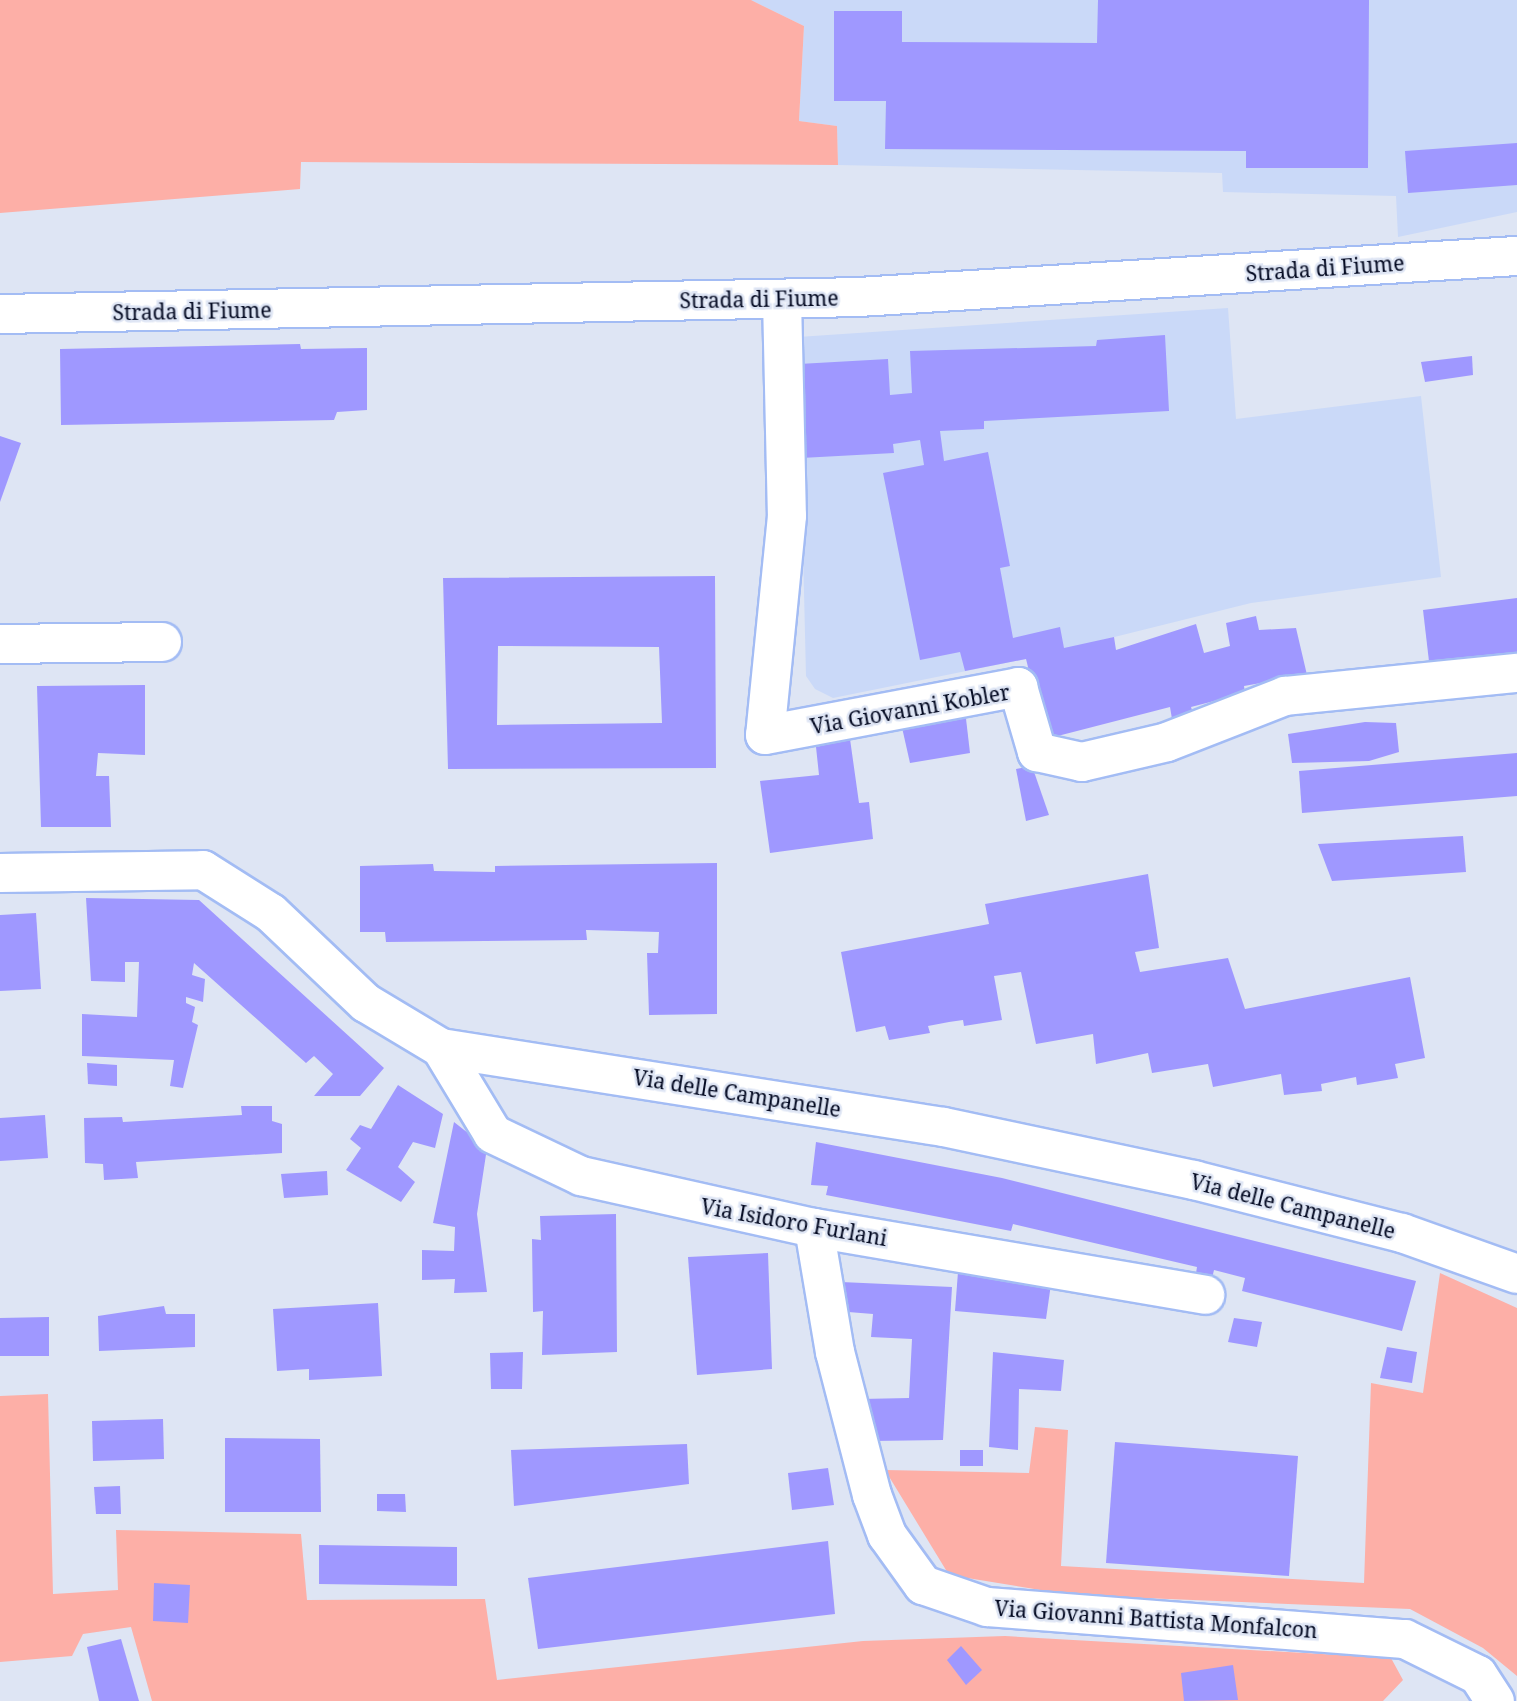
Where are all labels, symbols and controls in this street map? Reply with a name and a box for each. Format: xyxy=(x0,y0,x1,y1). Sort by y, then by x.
street label: Strada di Fiume xyxy=(1245,250,1405,286)
street label: Strada di Fiume xyxy=(679,285,839,313)
street label: Strada di Fiume xyxy=(112,297,272,325)
street label: Via Giovanni Kobler xyxy=(808,679,1012,739)
street label: Via delle Campanelle xyxy=(631,1064,843,1122)
street label: Via delle Campanelle xyxy=(1188,1168,1398,1244)
street label: Via Isidoro Furlani xyxy=(699,1193,889,1251)
street label: Via Giovanni Battista Monfalcon xyxy=(994,1595,1318,1643)

